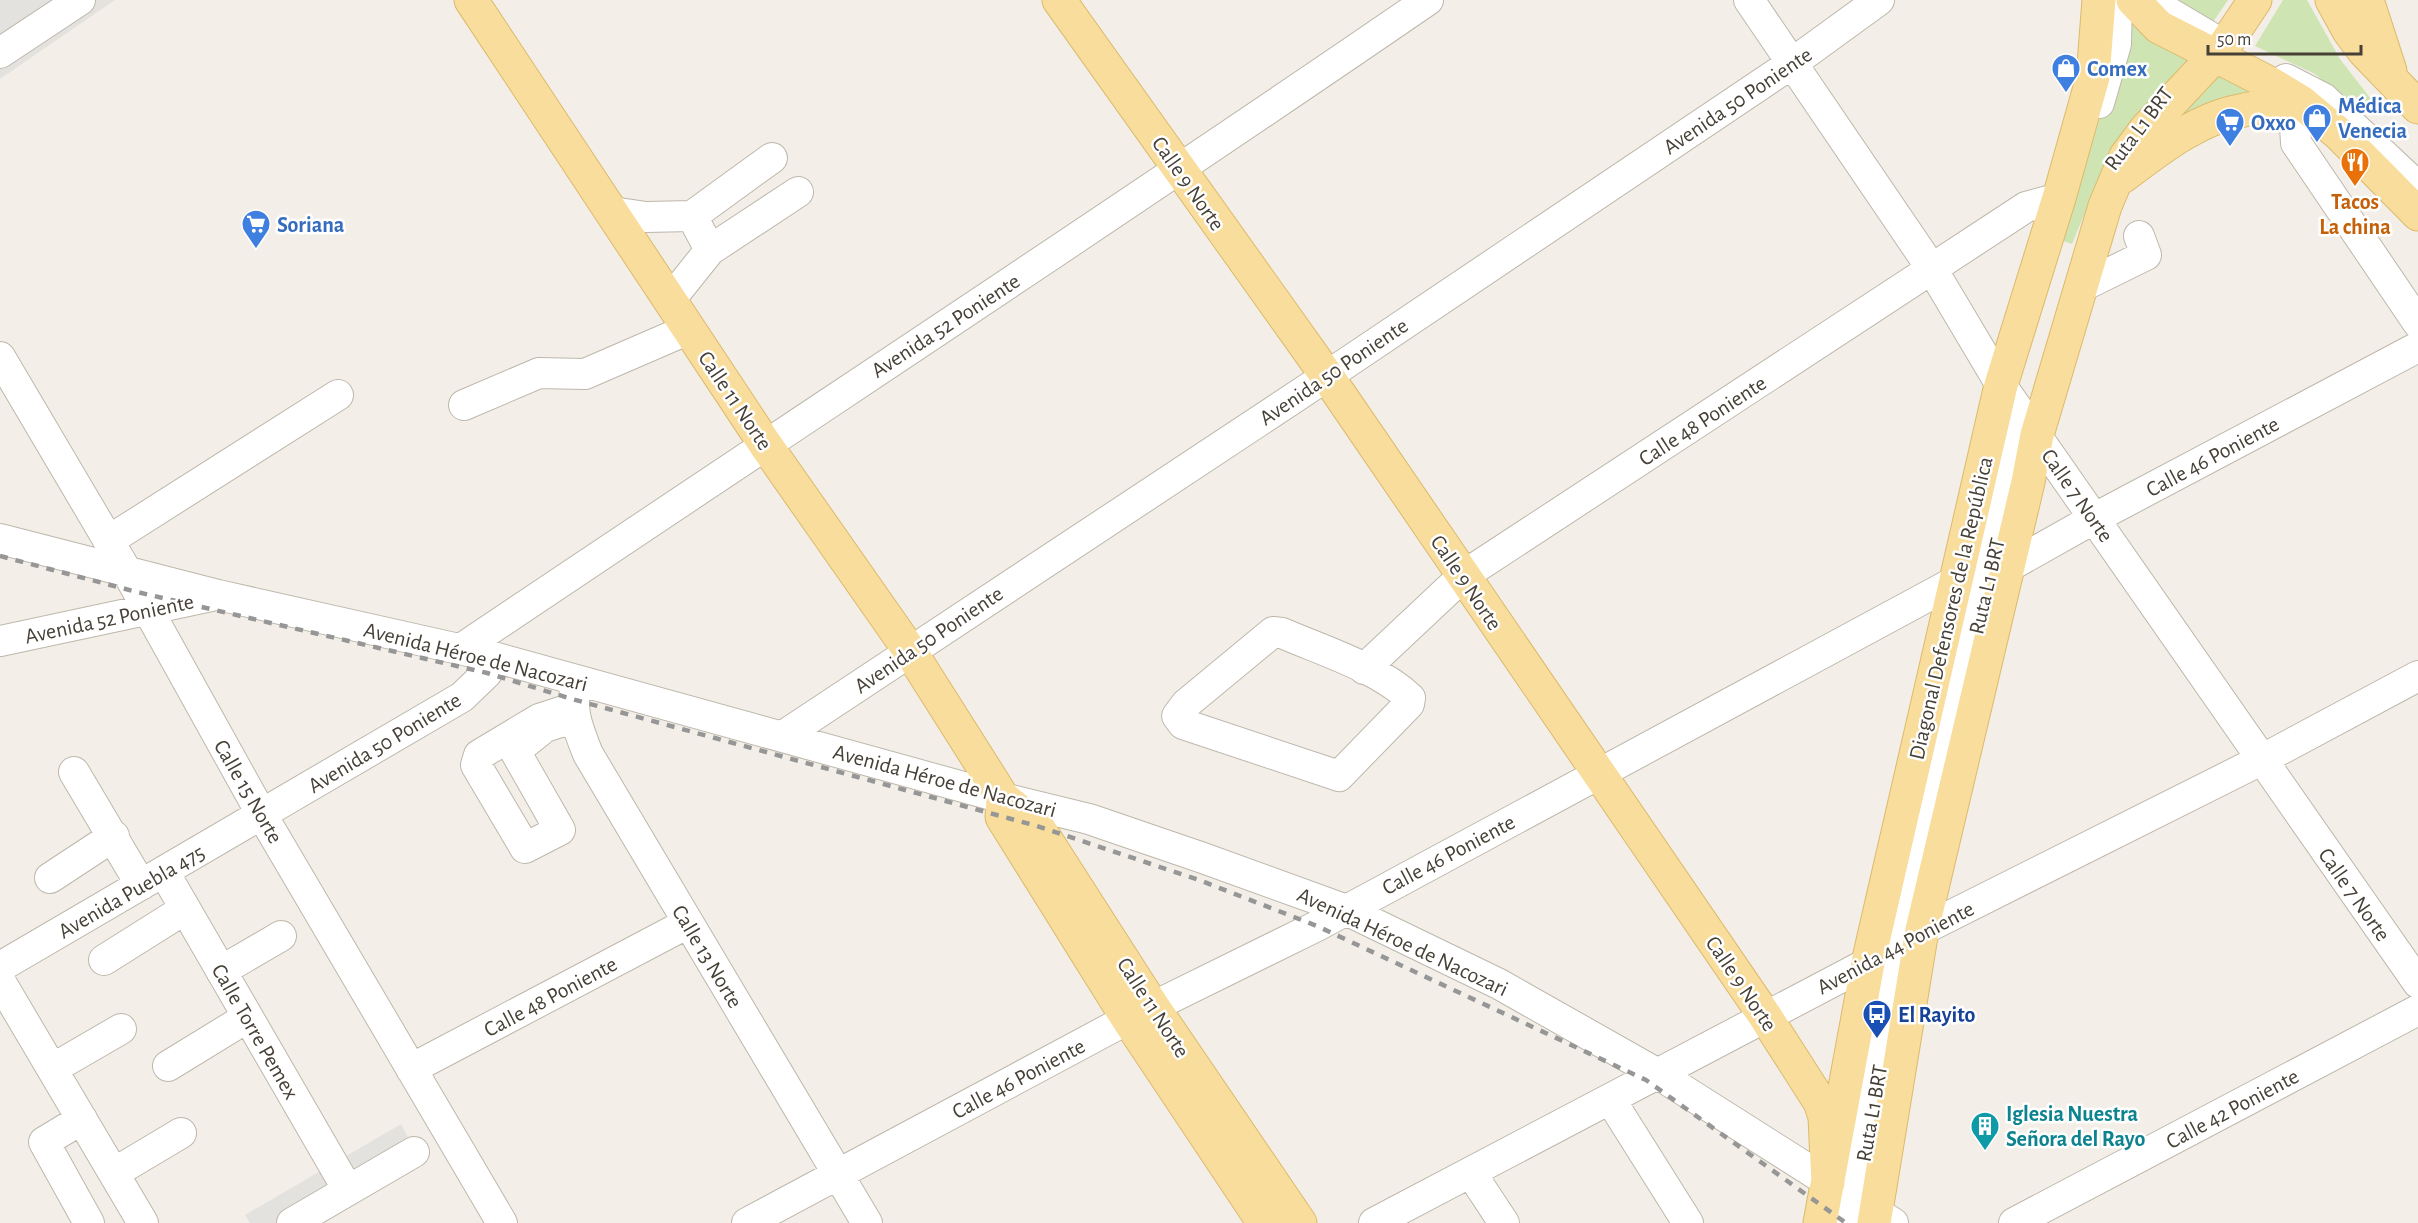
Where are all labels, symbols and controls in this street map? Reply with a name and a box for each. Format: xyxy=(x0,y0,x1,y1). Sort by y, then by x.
scale bar xyxy=(2208,18,2361,56)
text: 50 m xyxy=(2217,31,2251,49)
street label: Avenida 50 Poniente xyxy=(1659,43,1816,159)
shop icon: Comex xyxy=(2050,52,2082,94)
place label: Comex xyxy=(2087,58,2147,80)
street label: Ruta L1 BRT xyxy=(2100,83,2177,174)
place label: Médica Venecia xyxy=(2338,95,2407,142)
shop icon: Médica Venecia xyxy=(2301,102,2333,144)
supermarket icon: Oxxo xyxy=(2214,106,2246,148)
place label: Oxxo xyxy=(2251,112,2296,134)
street label: Calle 9 Norte xyxy=(1148,132,1229,235)
restaurant icon: Tacos La china xyxy=(2339,146,2371,188)
place label: Tacos La china xyxy=(2319,191,2391,238)
supermarket icon: Soriana xyxy=(240,208,272,250)
place label: Soriana xyxy=(277,214,345,236)
street label: Avenida 52 Poniente xyxy=(867,270,1024,382)
street label: Avenida 50 Poniente xyxy=(1255,314,1412,430)
street label: Calle 11 Norte xyxy=(694,347,776,454)
street label: Calle 48 Poniente xyxy=(1635,372,1770,470)
street label: Calle 46 Poniente xyxy=(2142,413,2282,501)
street label: Calle 7 Norte xyxy=(2037,445,2117,546)
street label: Diagonal Defensores de la República xyxy=(1905,455,1997,762)
street label: Calle 9 Norte xyxy=(1426,531,1506,634)
street label: Ruta L1 BRT xyxy=(1965,536,2009,637)
street label: Avenida 50 Poniente xyxy=(850,582,1007,698)
street label: Avenida 52 Poniente xyxy=(23,590,196,648)
street label: Avenida Héroe de Nacozari xyxy=(362,618,590,695)
street label: Avenida 50 Poniente xyxy=(304,689,465,797)
street label: Calle 15 Norte xyxy=(210,736,287,847)
street label: Avenida Héroe de Nacozari xyxy=(831,741,1059,821)
street label: Calle 46 Poniente xyxy=(1378,811,1518,899)
street label: Avenida Puebla 475 xyxy=(54,841,209,943)
street label: Calle 7 Norte xyxy=(2314,844,2394,945)
street label: Avenida Héroe de Nacozari xyxy=(1294,883,1511,1000)
street label: Avenida 44 Poniente xyxy=(1813,897,1978,998)
street label: Calle 13 Norte xyxy=(668,901,746,1012)
street label: Calle 9 Norte xyxy=(1701,932,1781,1035)
street label: Calle 48 Poniente xyxy=(480,953,621,1041)
street label: Calle 11 Norte xyxy=(1113,954,1193,1061)
street label: Calle Torre Pemex xyxy=(208,960,303,1103)
bus stop icon: El Rayito xyxy=(1861,998,1893,1040)
place label: El Rayito xyxy=(1898,1004,1976,1027)
street label: Calle 46 Poniente xyxy=(948,1035,1088,1123)
street label: Ruta L1 BRT xyxy=(1853,1063,1891,1163)
street label: Calle 42 Poniente xyxy=(2163,1065,2302,1153)
place label: Iglesia Nuestra Señora del Rayo xyxy=(2006,1103,2145,1151)
building icon: Iglesia Nuestra Señora del Rayo xyxy=(1969,1110,2001,1152)

